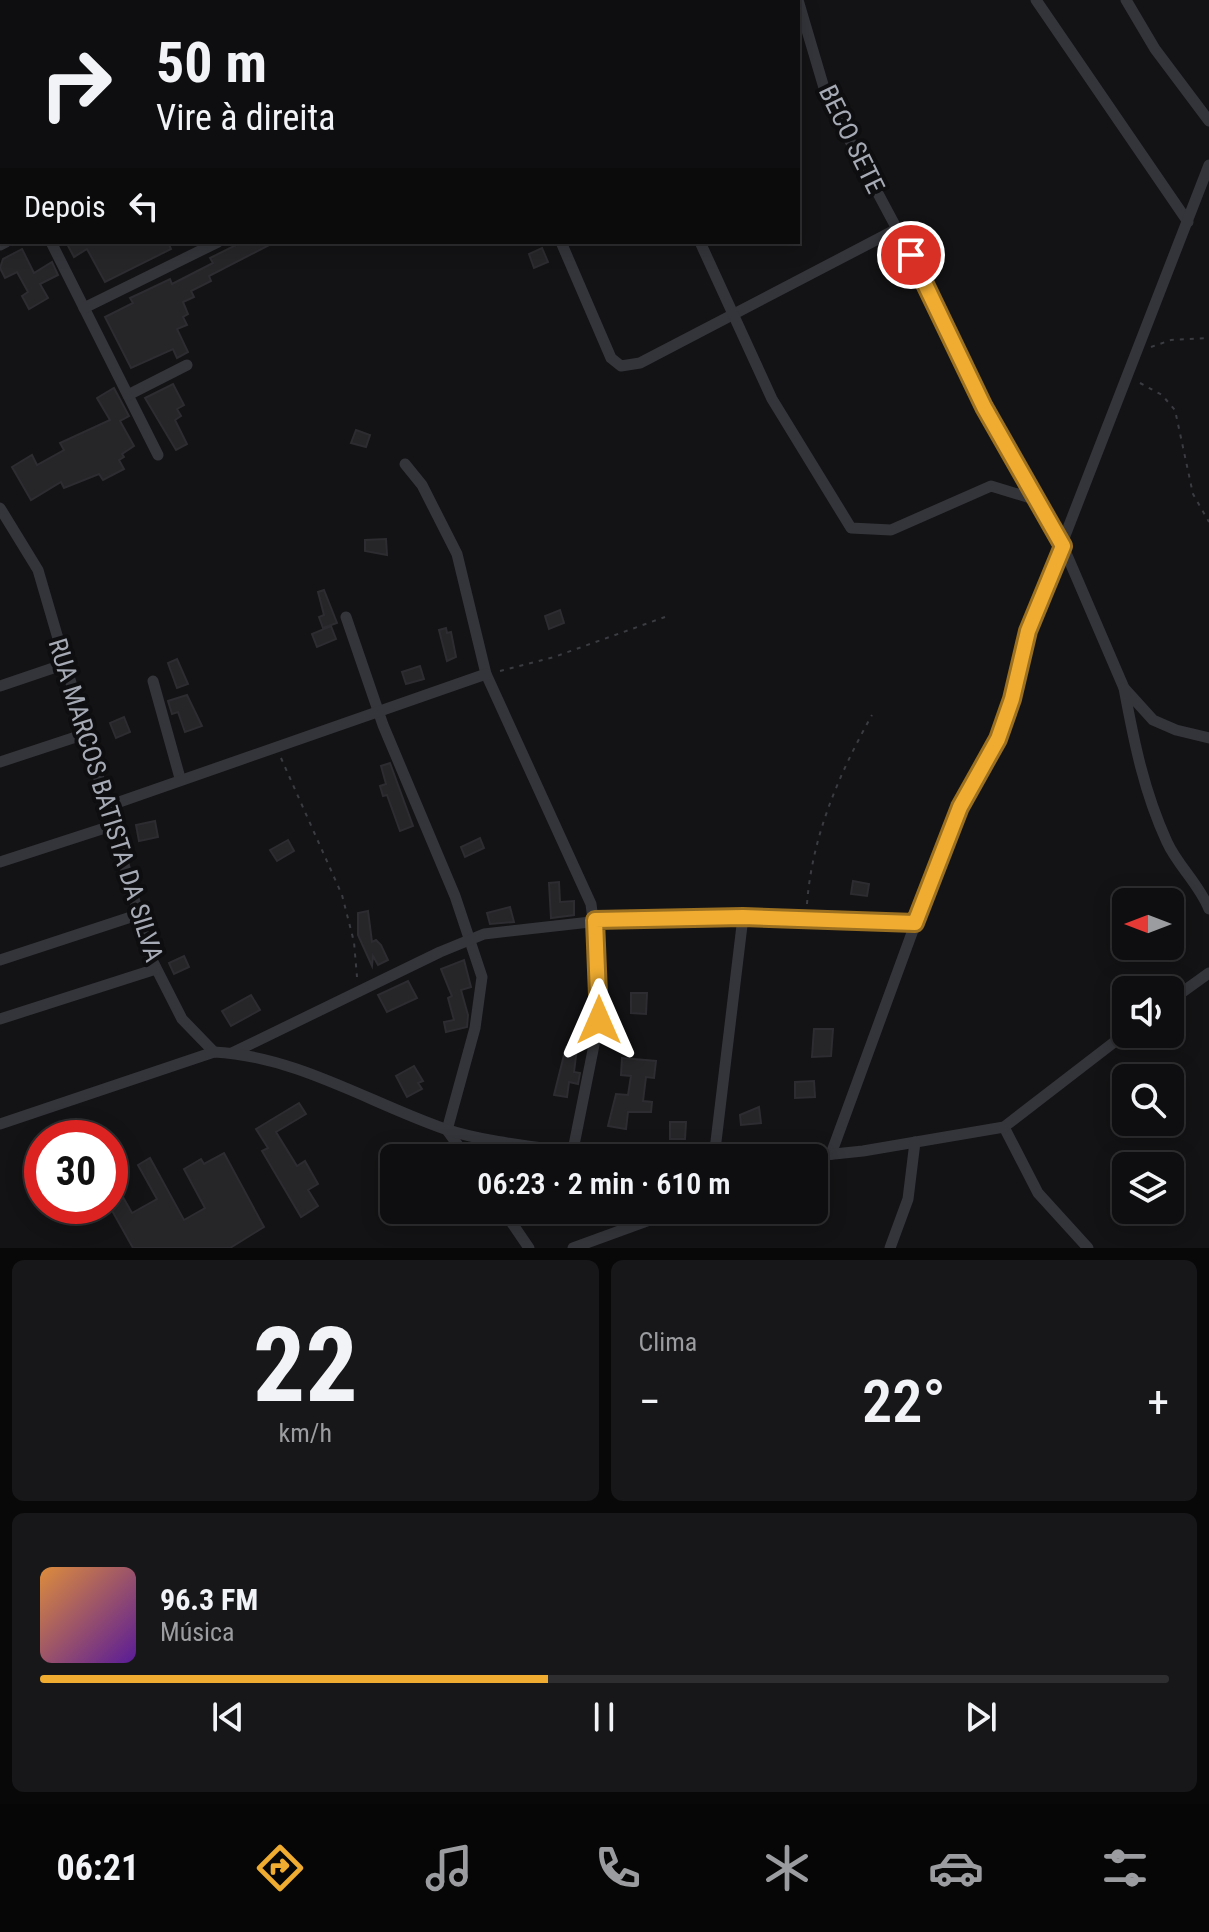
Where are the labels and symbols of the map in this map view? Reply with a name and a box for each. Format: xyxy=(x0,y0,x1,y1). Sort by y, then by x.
street label: BECO SETE xyxy=(813,80,891,198)
pin xyxy=(877,221,945,289)
street label: RUA MARCOS BATISTA DA SILVA xyxy=(42,635,170,965)
north arrow xyxy=(1112,888,1184,960)
position arrow xyxy=(557,978,641,1062)
speed limit sign: 30 xyxy=(24,1120,128,1224)

